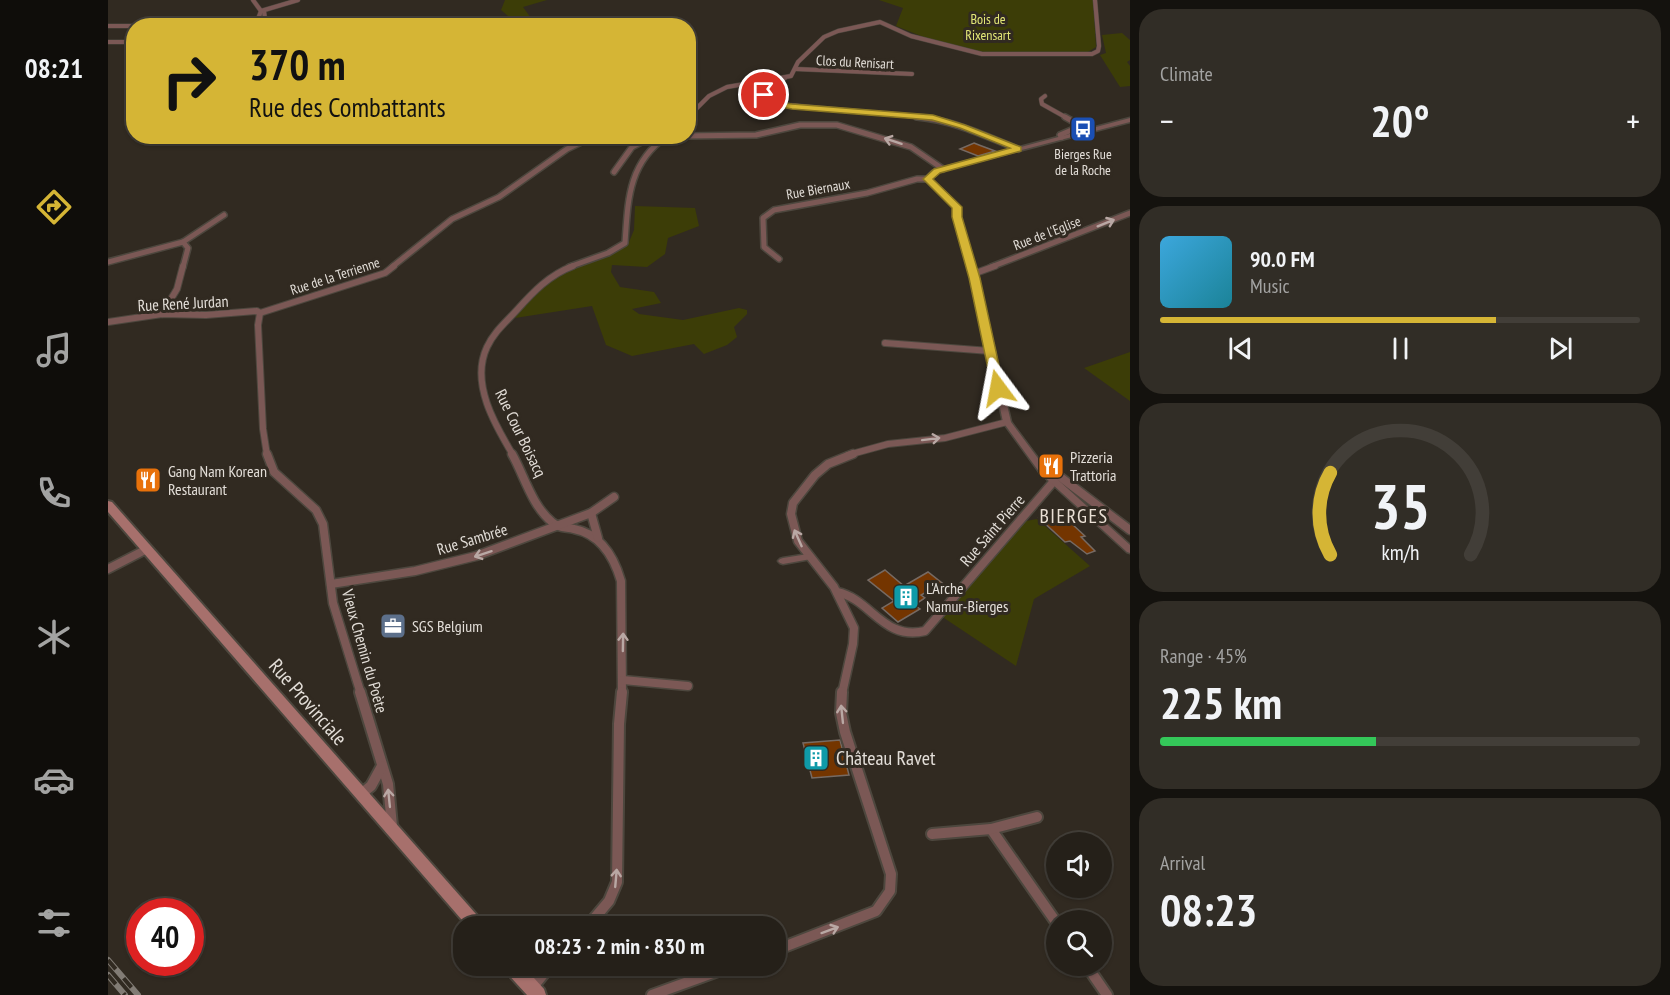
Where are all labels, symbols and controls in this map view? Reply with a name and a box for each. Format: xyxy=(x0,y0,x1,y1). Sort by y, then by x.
park label: Bois de Rixensart xyxy=(965,10,1011,44)
text: 370 m xyxy=(249,37,346,92)
icon: right xyxy=(150,42,228,120)
text: 08:21 xyxy=(25,51,83,85)
street label: Clos du Renisart xyxy=(816,51,895,73)
text: Climate xyxy=(1160,61,1213,87)
pin xyxy=(738,69,789,120)
icon: arrive xyxy=(747,78,780,111)
text: Rue des Combattants xyxy=(249,90,446,124)
text: 20° xyxy=(1370,91,1430,149)
text: − xyxy=(1160,99,1174,142)
text: + xyxy=(1626,99,1640,142)
bus stop icon: Bierges Rue de la Roche xyxy=(1068,114,1098,144)
one-way arrow xyxy=(884,134,903,145)
place label: Bierges Rue de la Roche xyxy=(1054,145,1112,179)
street label: Rue Biernaux xyxy=(785,175,851,203)
icon: directions xyxy=(33,186,75,228)
street label: Rue de l'Eglise xyxy=(1011,212,1084,254)
one-way arrow xyxy=(1096,217,1114,228)
text: 90.0 FM xyxy=(1250,245,1315,273)
street label: Rue de la Terrienne xyxy=(288,253,382,299)
text: Music xyxy=(1250,273,1290,299)
street label: Rue René Jurdan xyxy=(137,291,229,315)
icon: music xyxy=(33,329,75,371)
icon: previous xyxy=(1224,332,1257,365)
icon: pause xyxy=(1384,332,1417,365)
icon: next xyxy=(1544,332,1577,365)
position arrow xyxy=(966,356,1030,420)
street label: Rue Cour Boisacq xyxy=(491,386,551,480)
one-way arrow xyxy=(920,433,940,444)
place label: Pizzeria Trattoria xyxy=(1070,447,1116,485)
restaurant icon: Pizzeria Trattoria xyxy=(1036,451,1066,481)
place label: Gang Nam Korean Restaurant xyxy=(168,461,267,499)
restaurant icon: Gang Nam Korean Restaurant xyxy=(133,465,163,495)
text: 35 xyxy=(1370,465,1430,546)
icon: phone xyxy=(33,472,75,514)
street label: Rue Saint Pierre xyxy=(955,490,1029,570)
district label: BIERGES xyxy=(1039,503,1109,529)
street label: Rue Sambrée xyxy=(434,519,510,559)
one-way arrow xyxy=(791,529,803,547)
text: km/h xyxy=(1381,538,1419,566)
one-way arrow xyxy=(474,549,493,560)
place label: L'Arche Namur-Bierges xyxy=(926,578,1008,616)
building icon: L'Arche Namur-Bierges xyxy=(891,582,921,612)
street label: Vieux Chemin du Poète xyxy=(338,586,392,715)
office icon: SGS Belgium xyxy=(378,611,408,641)
icon: climate xyxy=(33,616,75,658)
place label: SGS Belgium xyxy=(412,616,483,636)
one-way arrow xyxy=(617,632,629,652)
text: Range · 45% xyxy=(1160,643,1247,669)
street label: Rue Provinciale xyxy=(263,653,353,751)
text: 225 km xyxy=(1160,673,1282,731)
one-way arrow xyxy=(836,705,847,724)
building icon: Château Ravet xyxy=(801,743,831,773)
place label: Château Ravet xyxy=(836,745,936,771)
icon: car xyxy=(33,759,75,801)
one-way arrow xyxy=(383,788,394,808)
map controls xyxy=(1046,832,1112,976)
button: sound xyxy=(1046,832,1112,898)
text: Arrival xyxy=(1160,850,1205,876)
one-way arrow xyxy=(611,869,622,889)
text: 08:23 xyxy=(1160,880,1257,938)
speed limit sign: 40 xyxy=(126,898,204,976)
icon: filters xyxy=(33,902,75,944)
button: search xyxy=(1046,910,1112,976)
one-way arrow xyxy=(821,924,839,935)
text: 08:23 · 2 min · 830 m xyxy=(534,932,705,960)

